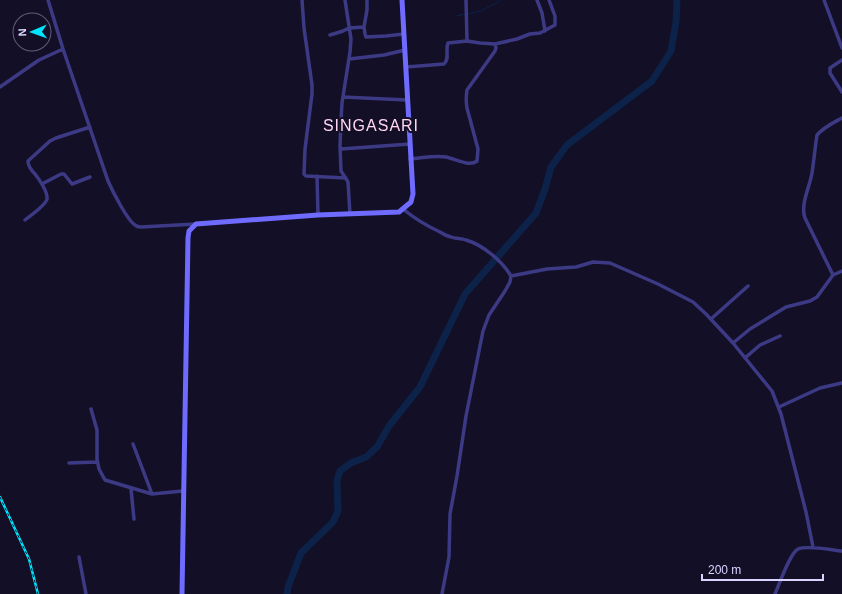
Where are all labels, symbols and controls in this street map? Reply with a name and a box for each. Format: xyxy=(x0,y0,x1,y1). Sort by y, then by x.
north arrow xyxy=(12,12,52,52)
text: N xyxy=(16,28,28,37)
district label: SINGASARI xyxy=(323,117,419,134)
scale bar xyxy=(702,556,823,582)
text: 200 m xyxy=(708,563,741,577)

